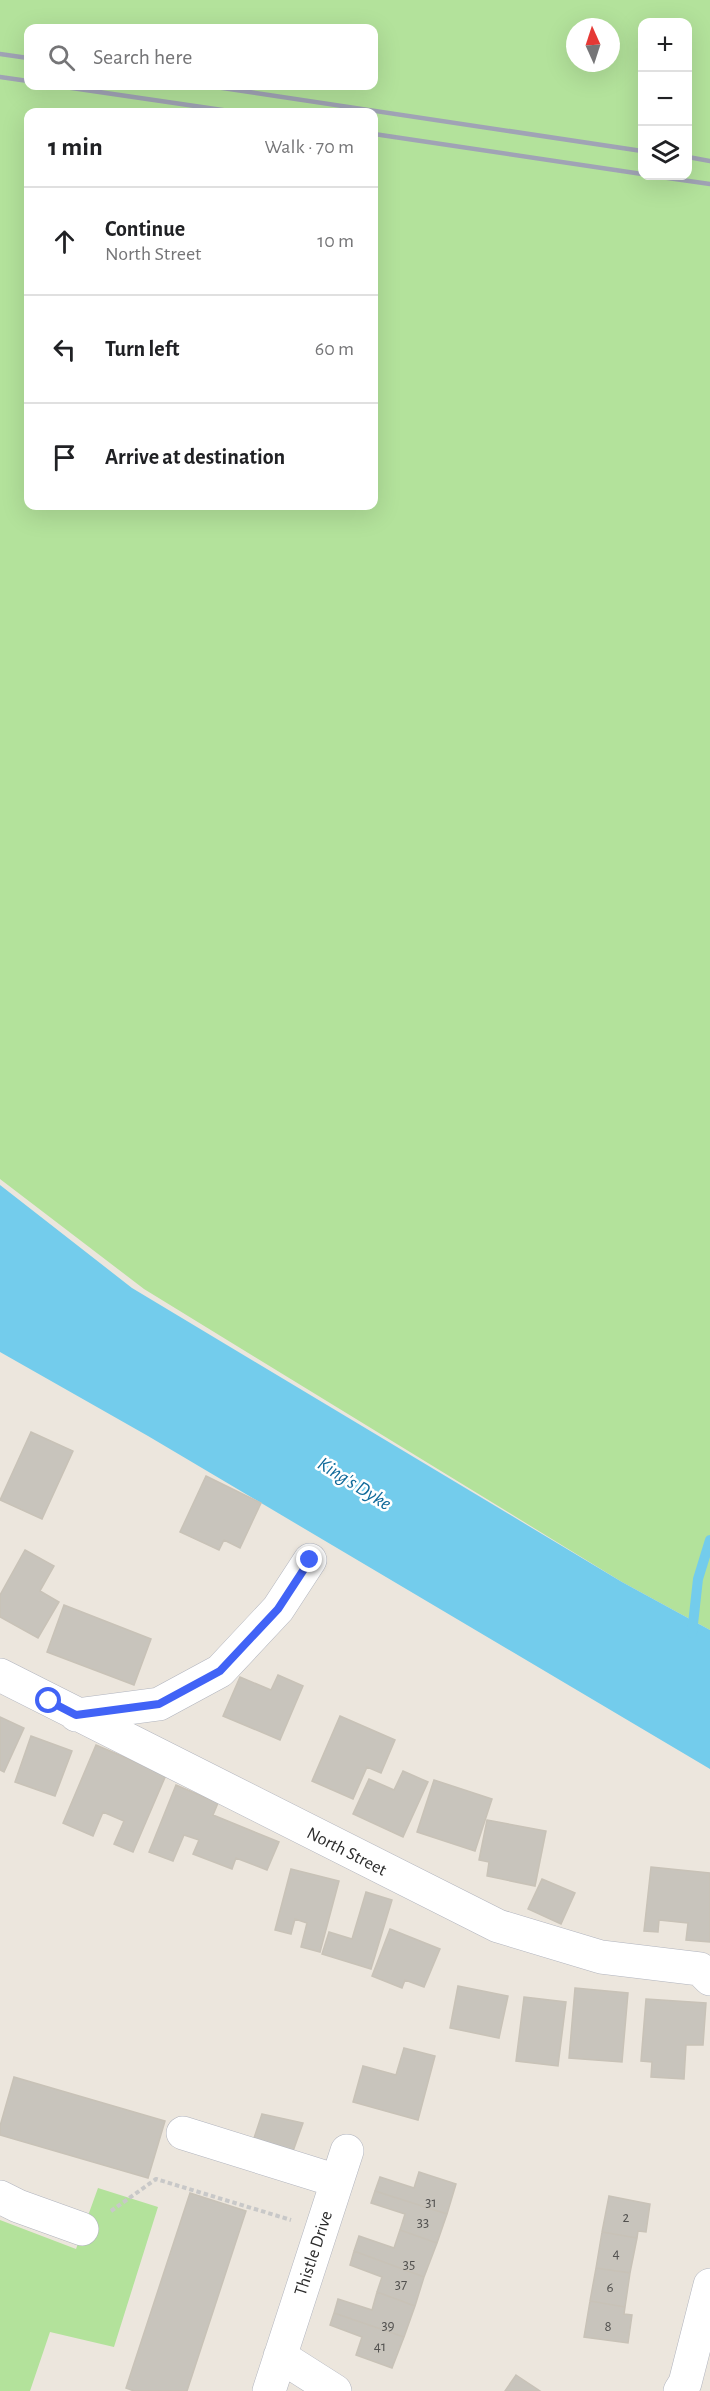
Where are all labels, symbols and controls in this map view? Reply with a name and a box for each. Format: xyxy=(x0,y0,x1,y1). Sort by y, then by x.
north arrow xyxy=(566,18,620,72)
map controls xyxy=(638,18,692,180)
button: + xyxy=(638,18,692,72)
search box xyxy=(24,24,378,90)
icon: search xyxy=(45,41,78,74)
text: Search here xyxy=(93,46,192,68)
button: − xyxy=(638,72,692,126)
button: layers xyxy=(638,126,692,180)
text: 1 min xyxy=(48,134,103,160)
text: Walk · 70 m xyxy=(265,137,354,157)
text: Continue xyxy=(105,218,185,240)
icon: ahead xyxy=(48,225,81,258)
text: 10 m xyxy=(317,231,354,251)
text: North Street xyxy=(105,244,202,264)
icon: left xyxy=(48,333,81,366)
text: Turn left xyxy=(105,338,179,360)
text: 60 m xyxy=(315,339,354,359)
icon: arrive xyxy=(48,441,81,474)
text: Arrive at destination xyxy=(105,446,285,468)
water label: King's Dyke xyxy=(314,1454,395,1514)
route end xyxy=(296,1546,322,1572)
route start xyxy=(35,1687,61,1713)
street label: North Street xyxy=(304,1824,390,1880)
house number: 31 xyxy=(425,2195,437,2210)
street label: Thistle Drive xyxy=(292,2209,336,2298)
house number: 2 xyxy=(623,2210,630,2225)
house number: 33 xyxy=(417,2215,429,2230)
house number: 4 xyxy=(612,2246,620,2261)
house number: 35 xyxy=(403,2257,415,2272)
house number: 37 xyxy=(395,2277,407,2292)
house number: 6 xyxy=(606,2280,614,2295)
house number: 39 xyxy=(381,2318,395,2333)
house number: 8 xyxy=(604,2319,612,2334)
house number: 41 xyxy=(374,2339,386,2354)

